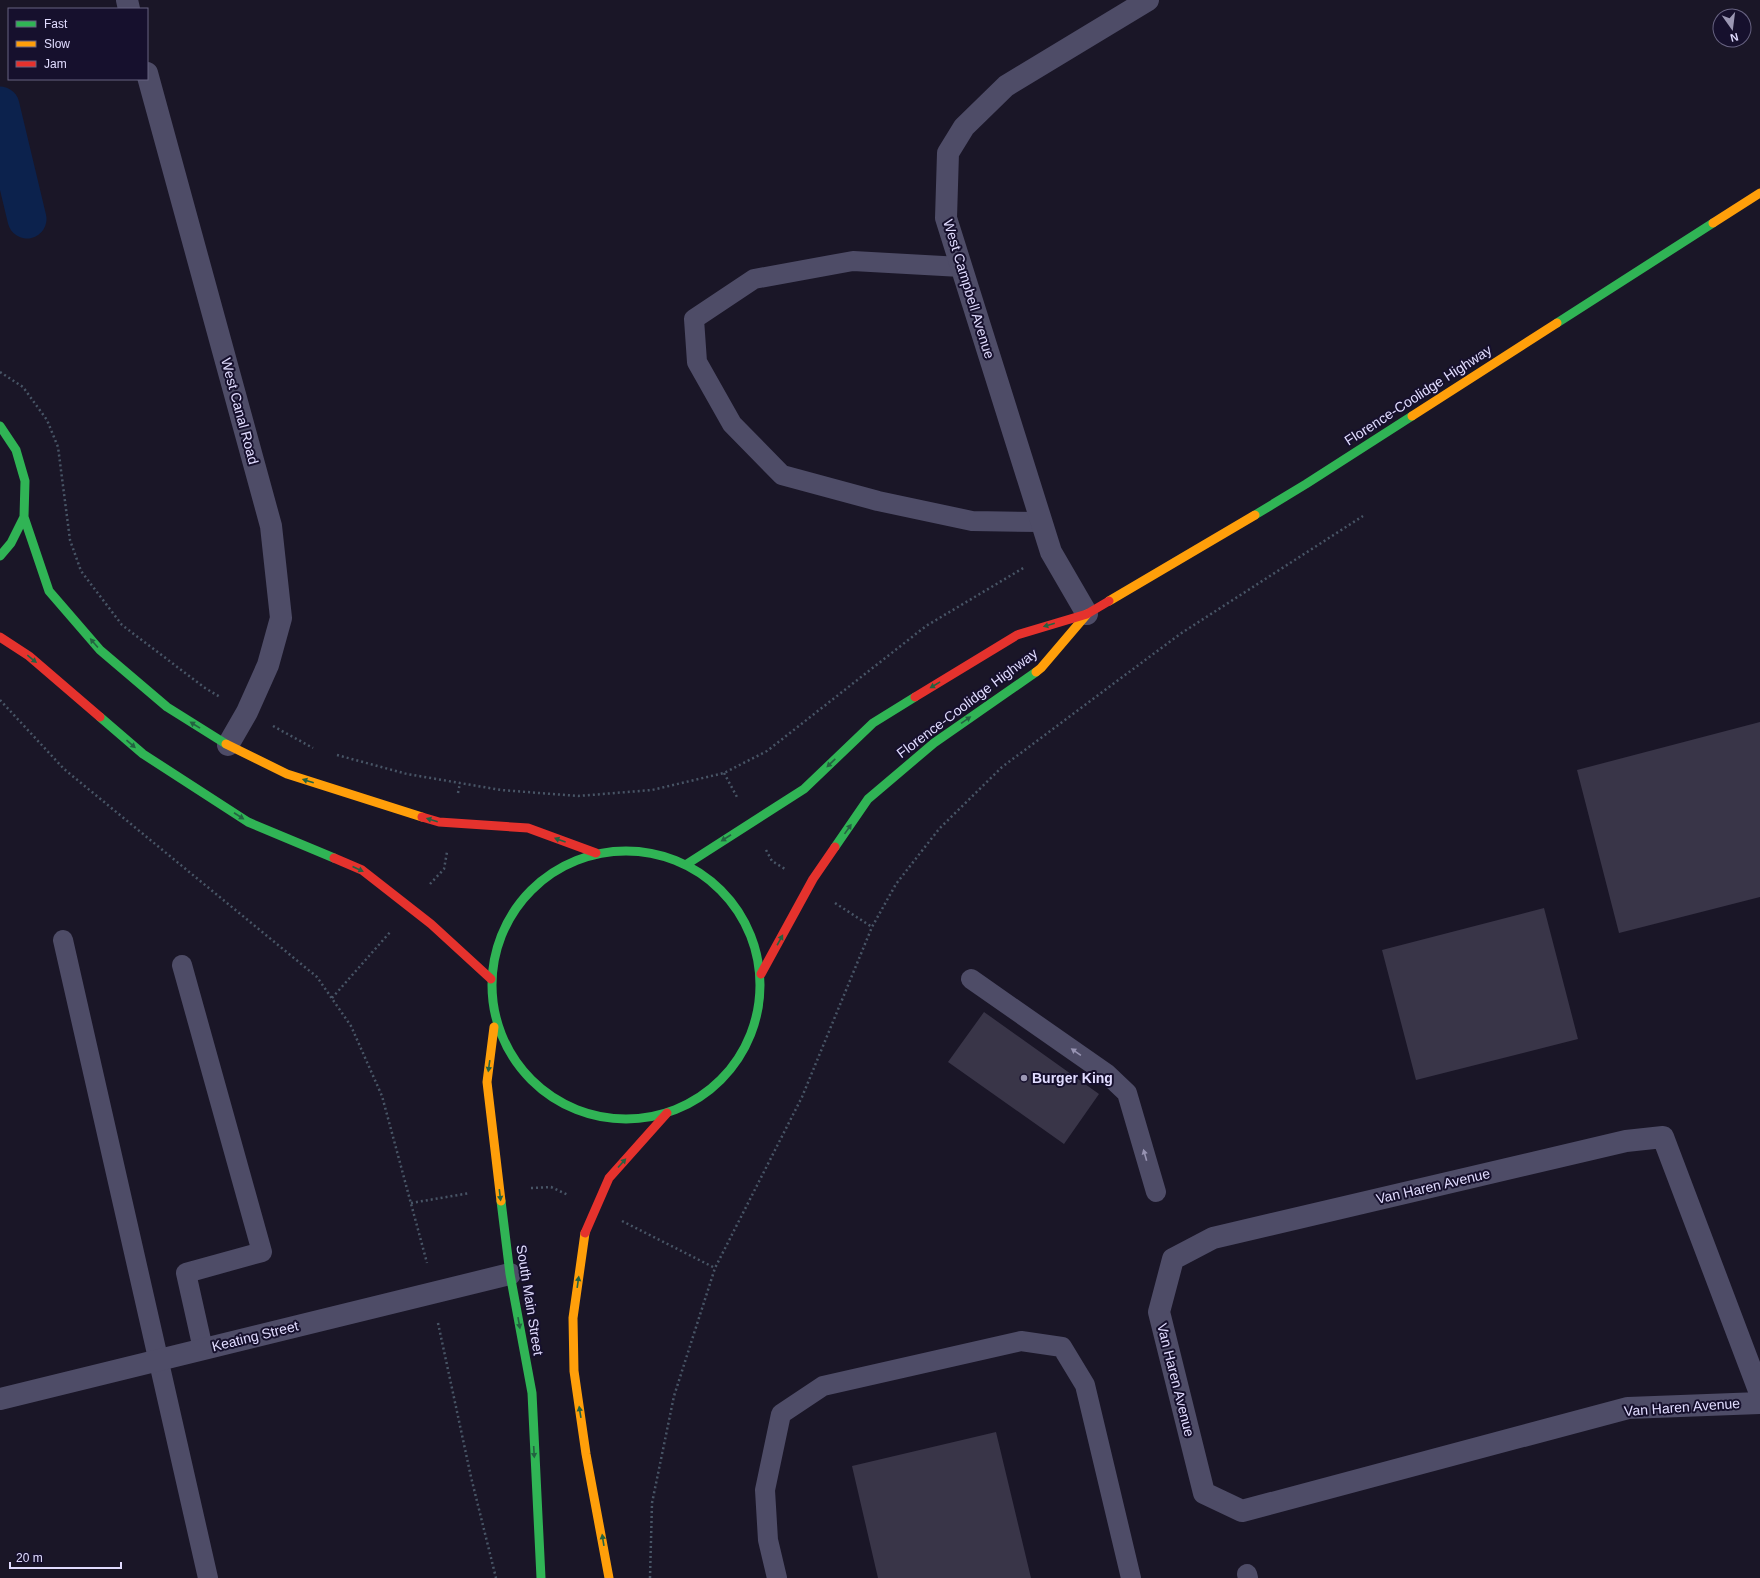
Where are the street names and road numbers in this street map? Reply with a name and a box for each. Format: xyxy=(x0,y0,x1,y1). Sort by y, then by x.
street label: West Campbell Avenue xyxy=(940,217,998,361)
street label: Florence-Coolidge Highway xyxy=(1342,341,1494,449)
street label: West Canal Road xyxy=(218,356,262,466)
street label: Florence-Coolidge Highway xyxy=(894,645,1040,761)
street label: Van Haren Avenue xyxy=(1375,1165,1492,1207)
street label: South Main Street xyxy=(513,1243,547,1357)
street label: Keating Street xyxy=(210,1317,300,1354)
street label: Van Haren Avenue xyxy=(1154,1322,1198,1439)
street label: Van Haren Avenue xyxy=(1623,1395,1741,1419)

